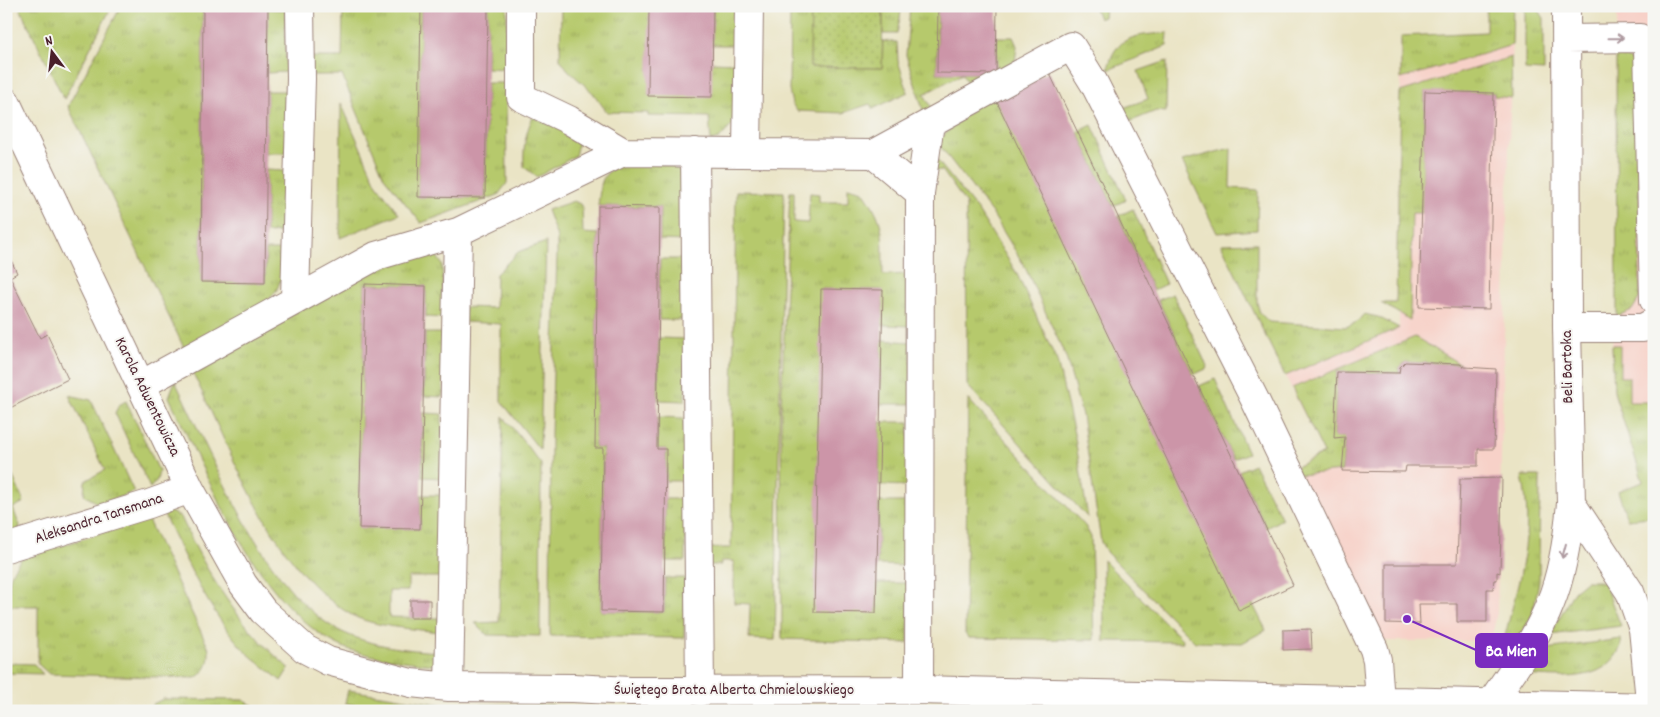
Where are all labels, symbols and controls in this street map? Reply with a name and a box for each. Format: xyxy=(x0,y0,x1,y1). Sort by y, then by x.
north arrow xyxy=(28,28,78,78)
text: N xyxy=(43,31,55,52)
one-way arrow xyxy=(1608,34,1624,43)
street label: Beli Bartoka xyxy=(1556,330,1580,404)
street label: Karola Adwentowicza xyxy=(108,333,186,461)
street label: Aleksandra Tansmana xyxy=(32,487,167,551)
one-way arrow xyxy=(1559,542,1569,558)
callout: Ba Mien xyxy=(1476,634,1547,667)
text: Ba Mien xyxy=(1485,640,1537,665)
street label: Świętego Brata Alberta Chmielowskiego xyxy=(614,679,854,702)

